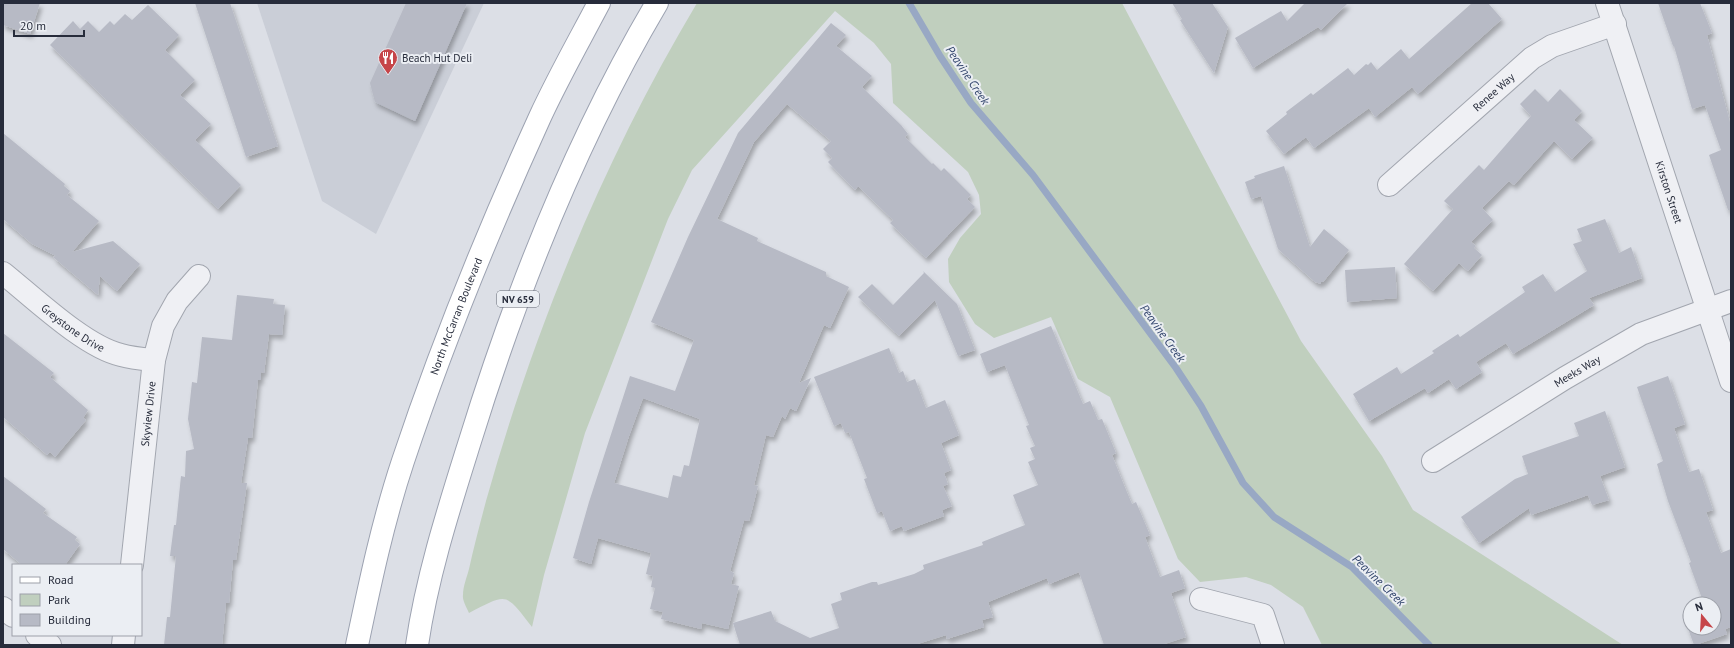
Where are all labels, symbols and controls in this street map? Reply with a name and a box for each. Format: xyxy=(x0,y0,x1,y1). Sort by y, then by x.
scale bar xyxy=(14,12,84,38)
text: 20 m xyxy=(20,18,46,33)
water label: Peavine Creek xyxy=(943,43,994,108)
restaurant icon: Beach Hut Deli xyxy=(377,47,399,75)
place label: Beach Hut Deli xyxy=(402,51,472,65)
street label: Renee Way xyxy=(1470,69,1518,114)
street label: Kirston Street xyxy=(1652,159,1686,225)
street label: North McCarran Boulevard xyxy=(427,255,485,377)
road number: NV 659 xyxy=(497,291,539,307)
street label: Greystone Drive xyxy=(38,301,107,355)
water label: Peavine Creek xyxy=(1137,301,1189,365)
street label: Meeks Way xyxy=(1551,352,1604,390)
street label: Skyview Drive xyxy=(138,380,159,447)
water label: Peavine Creek xyxy=(1349,551,1409,609)
legend xyxy=(12,564,142,636)
text: Road xyxy=(48,572,73,587)
text: Park xyxy=(48,592,70,607)
north arrow xyxy=(1682,596,1722,636)
text: N xyxy=(1693,599,1705,614)
text: Building xyxy=(48,612,91,627)

